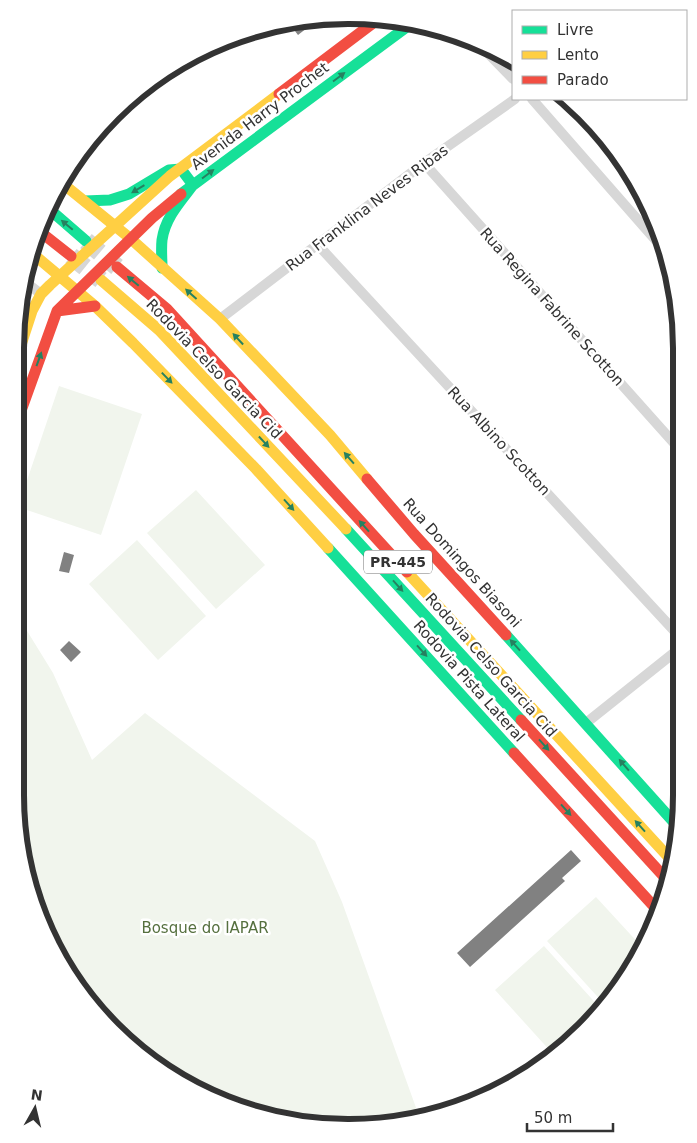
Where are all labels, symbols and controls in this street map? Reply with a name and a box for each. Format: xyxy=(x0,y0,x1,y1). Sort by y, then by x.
legend xyxy=(512,10,687,100)
text: Livre xyxy=(557,21,593,39)
text: Lento xyxy=(557,46,599,64)
street label: Avenida Harry Prochet xyxy=(188,58,332,174)
text: Parado xyxy=(557,71,609,89)
one-way arrow xyxy=(332,72,346,82)
street label: Rua Franklina Neves Ribas xyxy=(282,141,452,275)
one-way arrow xyxy=(201,169,215,179)
one-way arrow xyxy=(131,184,144,193)
one-way arrow xyxy=(60,219,73,230)
street label: Rua Regina Fabrine Scotton xyxy=(476,224,628,390)
one-way arrow xyxy=(127,275,140,286)
one-way arrow xyxy=(186,288,198,300)
street label: Rodovia Celso Garcia Cid xyxy=(142,295,286,443)
one-way arrow xyxy=(232,333,244,345)
one-way arrow xyxy=(36,352,43,367)
one-way arrow xyxy=(161,371,173,383)
street label: Rua Albino Scotton xyxy=(444,383,554,499)
one-way arrow xyxy=(258,435,270,447)
one-way arrow xyxy=(343,452,355,464)
street label: Rua Domingos Biasoni xyxy=(399,495,525,631)
one-way arrow xyxy=(283,499,295,511)
one-way arrow xyxy=(359,519,370,532)
road number: PR-445 xyxy=(364,550,432,574)
one-way arrow xyxy=(393,580,404,593)
street label: Rodovia Celso Garcia Cid xyxy=(422,589,560,741)
street label: Rodovia Pista Lateral xyxy=(410,617,528,745)
one-way arrow xyxy=(509,639,521,651)
one-way arrow xyxy=(416,645,428,657)
one-way arrow xyxy=(538,738,549,751)
one-way arrow xyxy=(618,760,630,772)
one-way arrow xyxy=(561,804,572,817)
one-way arrow xyxy=(634,821,646,833)
park label: Bosque do IAPAR xyxy=(141,919,269,937)
north arrow xyxy=(10,1083,60,1133)
text: N xyxy=(30,1086,44,1104)
scale bar xyxy=(527,1100,613,1132)
text: 50 m xyxy=(534,1109,572,1127)

